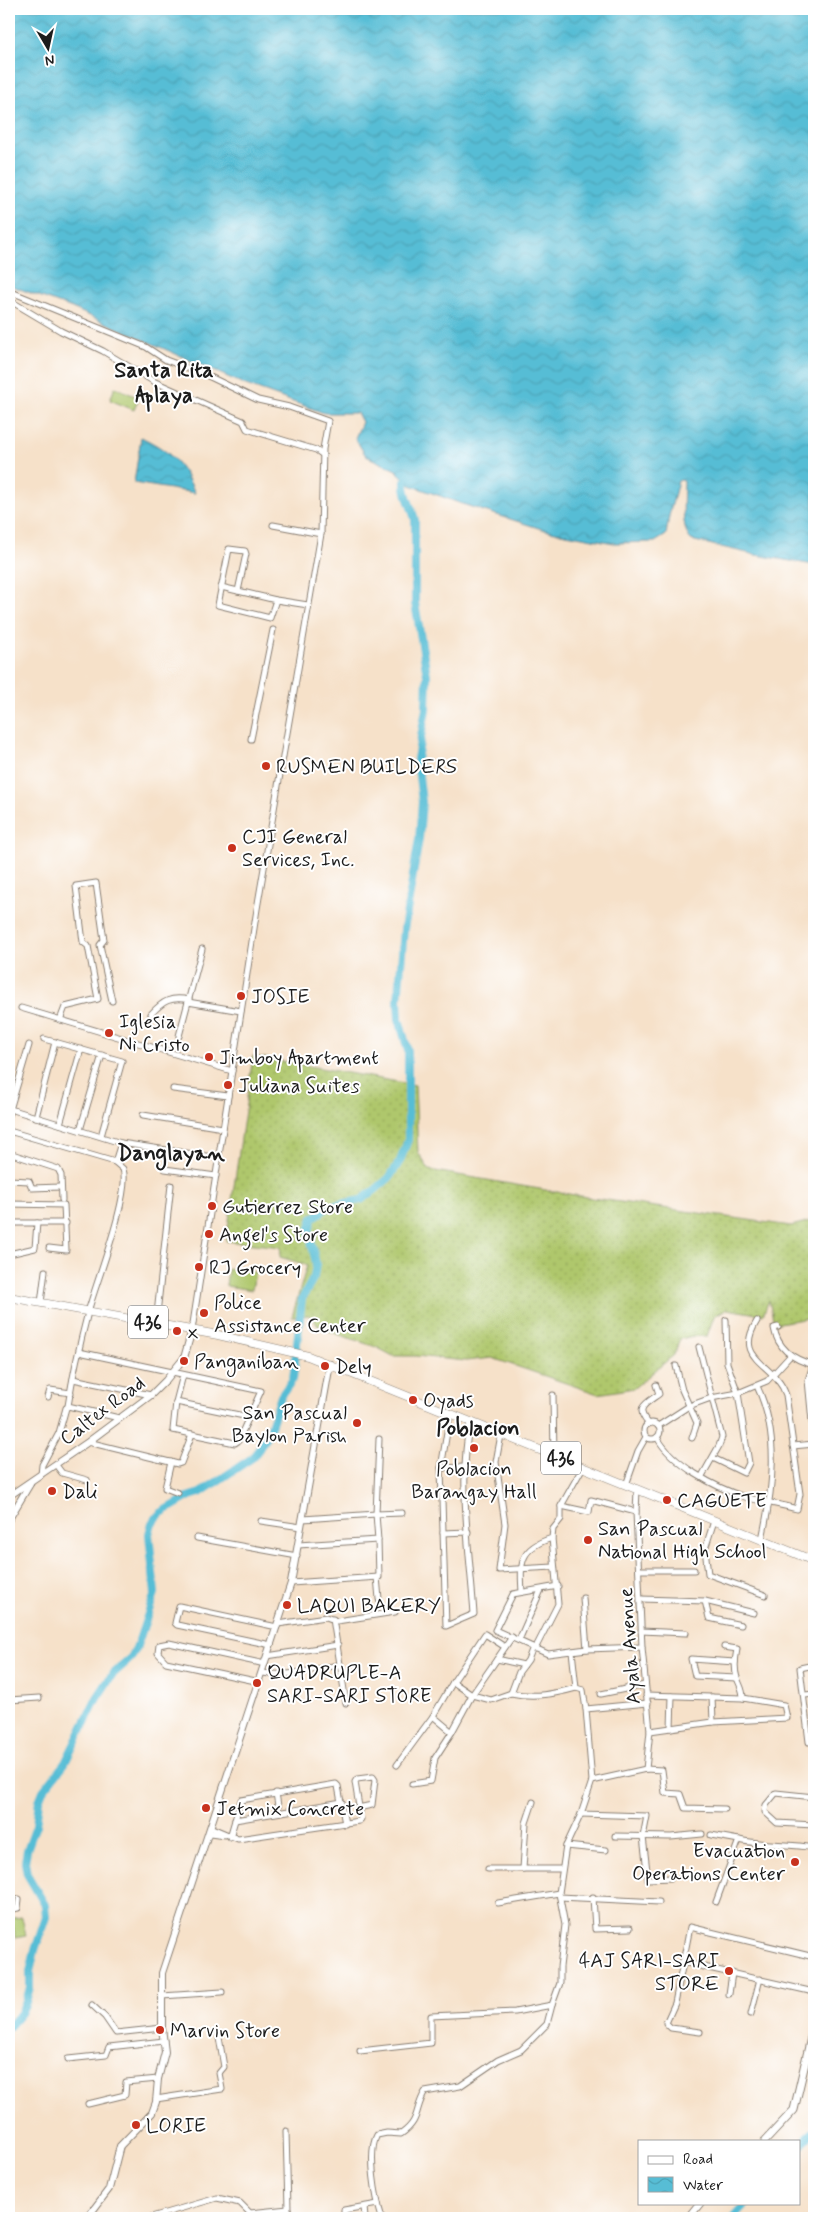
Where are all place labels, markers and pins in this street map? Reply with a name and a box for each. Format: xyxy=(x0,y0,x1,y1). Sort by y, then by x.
place label: RUSMEN BUILDERS xyxy=(276,754,457,781)
marker: RUSMEN BUILDERS xyxy=(260,760,272,772)
place label: CJI General Services, Inc. xyxy=(242,824,354,874)
marker: CJI General Services, Inc. xyxy=(226,842,238,854)
place label: JOSIE xyxy=(251,984,309,1011)
marker: JOSIE xyxy=(235,990,247,1002)
place label: Iglesia Ni Cristo xyxy=(119,1009,190,1059)
marker: Iglesia Ni Cristo xyxy=(103,1027,115,1039)
place label: Jimboy Apartment xyxy=(219,1045,379,1073)
marker: Jimboy Apartment xyxy=(203,1051,215,1063)
place label: Juliana Suites xyxy=(238,1073,360,1100)
marker: Juliana Suites xyxy=(222,1079,234,1091)
place label: Gutierrez Store xyxy=(222,1194,353,1221)
marker: Gutierrez Store xyxy=(206,1200,218,1212)
place label: Angel's Store xyxy=(219,1222,328,1251)
marker: Angel's Store xyxy=(203,1228,215,1240)
place label: RJ Grocery xyxy=(209,1255,301,1282)
marker: RJ Grocery xyxy=(193,1261,205,1273)
place label: Police Assistance Center xyxy=(214,1290,367,1340)
marker: Police Assistance Center xyxy=(198,1307,210,1319)
place label: x xyxy=(187,1319,199,1346)
marker: x xyxy=(171,1325,183,1337)
place label: Panganiban xyxy=(194,1349,299,1377)
place label: Dely xyxy=(335,1354,372,1381)
marker: Panganiban xyxy=(178,1355,190,1367)
marker: Dely xyxy=(319,1360,331,1372)
place label: Oyads xyxy=(423,1388,474,1415)
marker: Oyads xyxy=(407,1394,419,1406)
place label: San Pascual Baylon Parish xyxy=(232,1400,347,1450)
marker: San Pascual Baylon Parish xyxy=(351,1417,363,1429)
marker: Poblacion Barangay Hall xyxy=(468,1442,480,1454)
place label: Poblacion Barangay Hall xyxy=(411,1456,537,1506)
place label: Dali xyxy=(62,1479,98,1506)
marker: Dali xyxy=(46,1485,58,1497)
place label: CAGUETE xyxy=(677,1488,767,1515)
marker: CAGUETE xyxy=(661,1494,673,1506)
place label: San Pascual National High School xyxy=(598,1516,767,1566)
marker: San Pascual National High School xyxy=(582,1534,594,1546)
place label: LAQUI BAKERY xyxy=(297,1593,441,1620)
marker: LAQUI BAKERY xyxy=(281,1599,293,1611)
place label: QUADRUPLE-A SARI-SARI STORE xyxy=(267,1660,432,1710)
marker: QUADRUPLE-A SARI-SARI STORE xyxy=(251,1677,263,1689)
place label: Jetmix Concrete xyxy=(216,1796,364,1823)
marker: Jetmix Concrete xyxy=(200,1802,212,1814)
place label: Evacuation Operations Center xyxy=(632,1838,786,1888)
marker: Evacuation Operations Center xyxy=(789,1856,801,1868)
place label: 4AJ SARI-SARI STORE xyxy=(579,1948,719,1998)
marker: 4AJ SARI-SARI STORE xyxy=(723,1965,735,1977)
place label: Marvin Store xyxy=(170,2018,280,2045)
marker: Marvin Store xyxy=(154,2024,166,2036)
place label: LORIE xyxy=(146,2113,206,2140)
marker: LORIE xyxy=(130,2119,142,2131)

